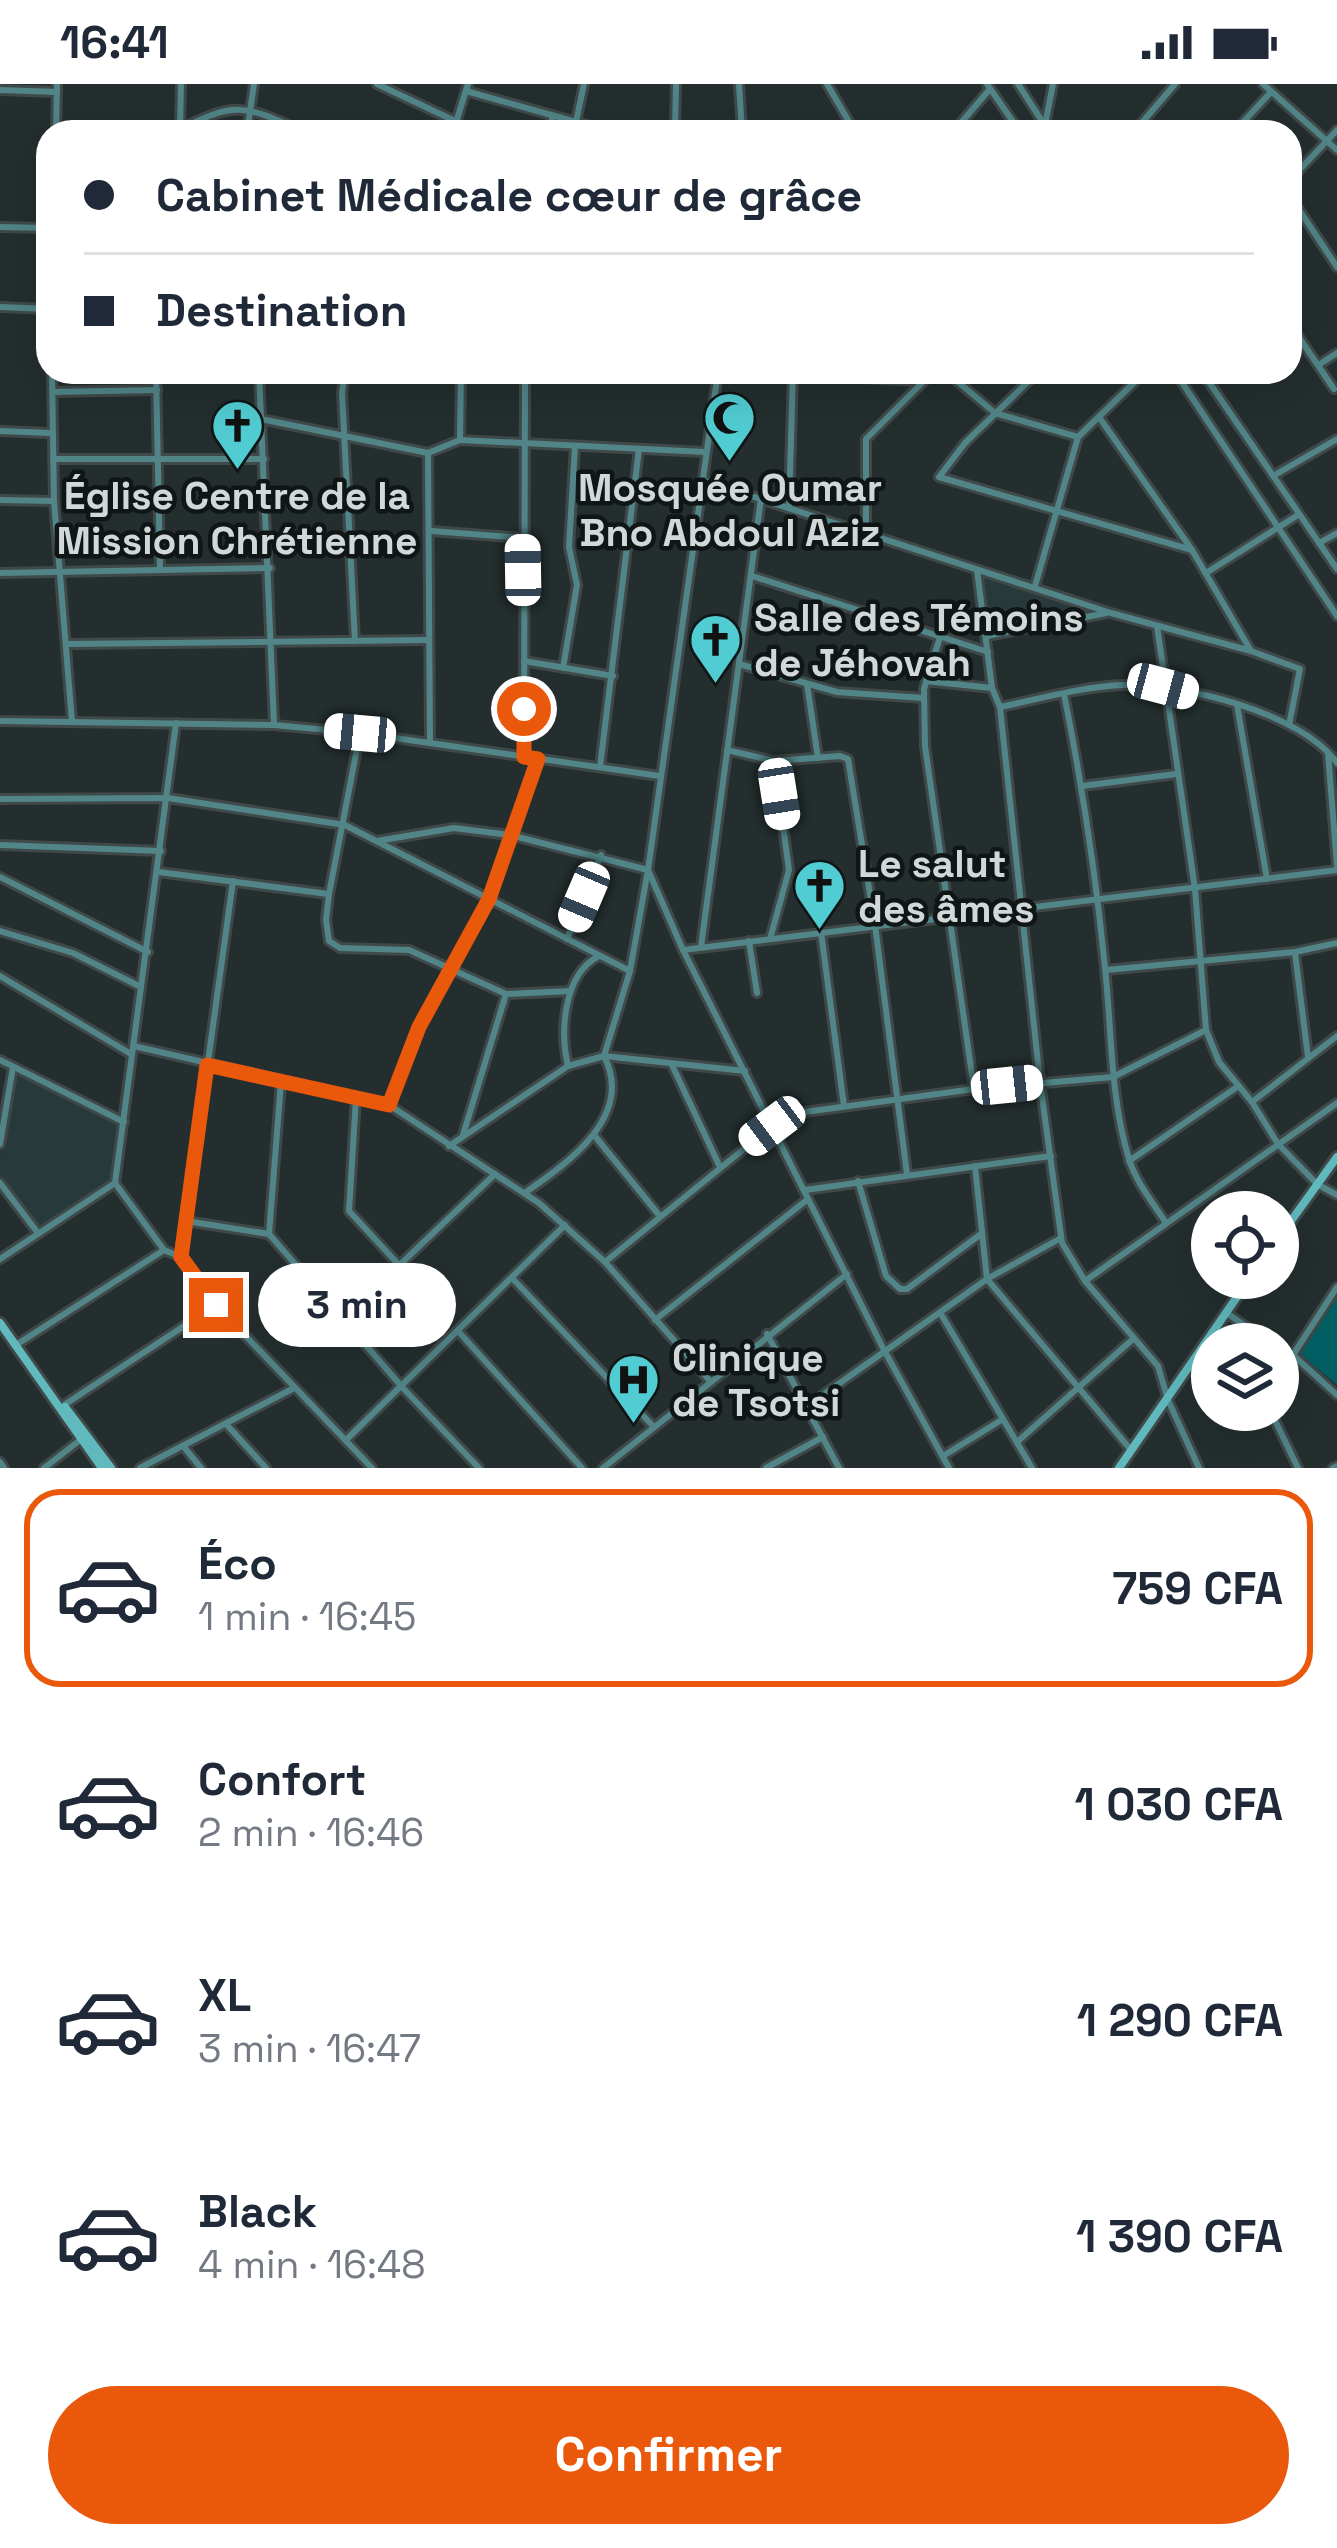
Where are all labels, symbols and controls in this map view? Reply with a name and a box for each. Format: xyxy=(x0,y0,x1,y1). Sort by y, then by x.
text: 16:41 xyxy=(60,14,169,71)
text: Cabinet Médicale cœur de grâce xyxy=(156,167,862,224)
text: Destination xyxy=(156,282,407,339)
mosque icon: Mosquée Oumar Bno Abdoul Aziz xyxy=(702,389,758,463)
church icon: Église Centre de la Mission Chrétienne xyxy=(209,397,265,471)
place label: Mosquée Oumar Bno Abdoul Aziz xyxy=(578,463,882,557)
place label: Église Centre de la Mission Chrétienne xyxy=(57,471,417,565)
car xyxy=(504,534,542,606)
place label: Salle des Témoins de Jéhovah xyxy=(754,593,1084,687)
church icon: Salle des Témoins de Jéhovah xyxy=(687,611,743,685)
car xyxy=(1124,659,1202,713)
route start xyxy=(497,682,551,736)
car xyxy=(323,712,397,754)
car xyxy=(756,756,802,832)
place label: Le salut des âmes xyxy=(858,839,1035,933)
car xyxy=(553,857,615,937)
church icon: Le salut des âmes xyxy=(791,857,847,931)
car xyxy=(969,1063,1045,1107)
car xyxy=(732,1090,812,1162)
map controls xyxy=(1191,1191,1299,1431)
button: locate xyxy=(1191,1191,1299,1299)
callout: 3 min xyxy=(258,1263,456,1347)
route end xyxy=(189,1278,243,1332)
text: 3 min xyxy=(306,1280,408,1329)
button: layers xyxy=(1191,1323,1299,1431)
place label: Clinique de Tsotsi xyxy=(672,1333,840,1427)
hospital icon: Clinique de Tsotsi xyxy=(605,1351,661,1425)
icon: car xyxy=(54,1534,162,1642)
text: Éco xyxy=(198,1535,277,1592)
text: 759 CFA xyxy=(1112,1560,1283,1617)
text: 1 min · 16:45 xyxy=(198,1592,416,1641)
icon: car xyxy=(54,1750,162,1858)
text: Confort xyxy=(198,1751,366,1808)
text: 1 030 CFA xyxy=(1075,1776,1283,1833)
text: 2 min · 16:46 xyxy=(198,1808,424,1857)
icon: car xyxy=(54,1966,162,2074)
text: XL xyxy=(198,1967,251,2024)
text: 1 290 CFA xyxy=(1077,1992,1283,2049)
text: 3 min · 16:47 xyxy=(198,2024,421,2073)
icon: car xyxy=(54,2182,162,2290)
text: Black xyxy=(198,2183,317,2240)
text: 1 390 CFA xyxy=(1076,2208,1283,2265)
text: 4 min · 16:48 xyxy=(198,2240,425,2289)
button: Confirmer xyxy=(48,2386,1289,2524)

